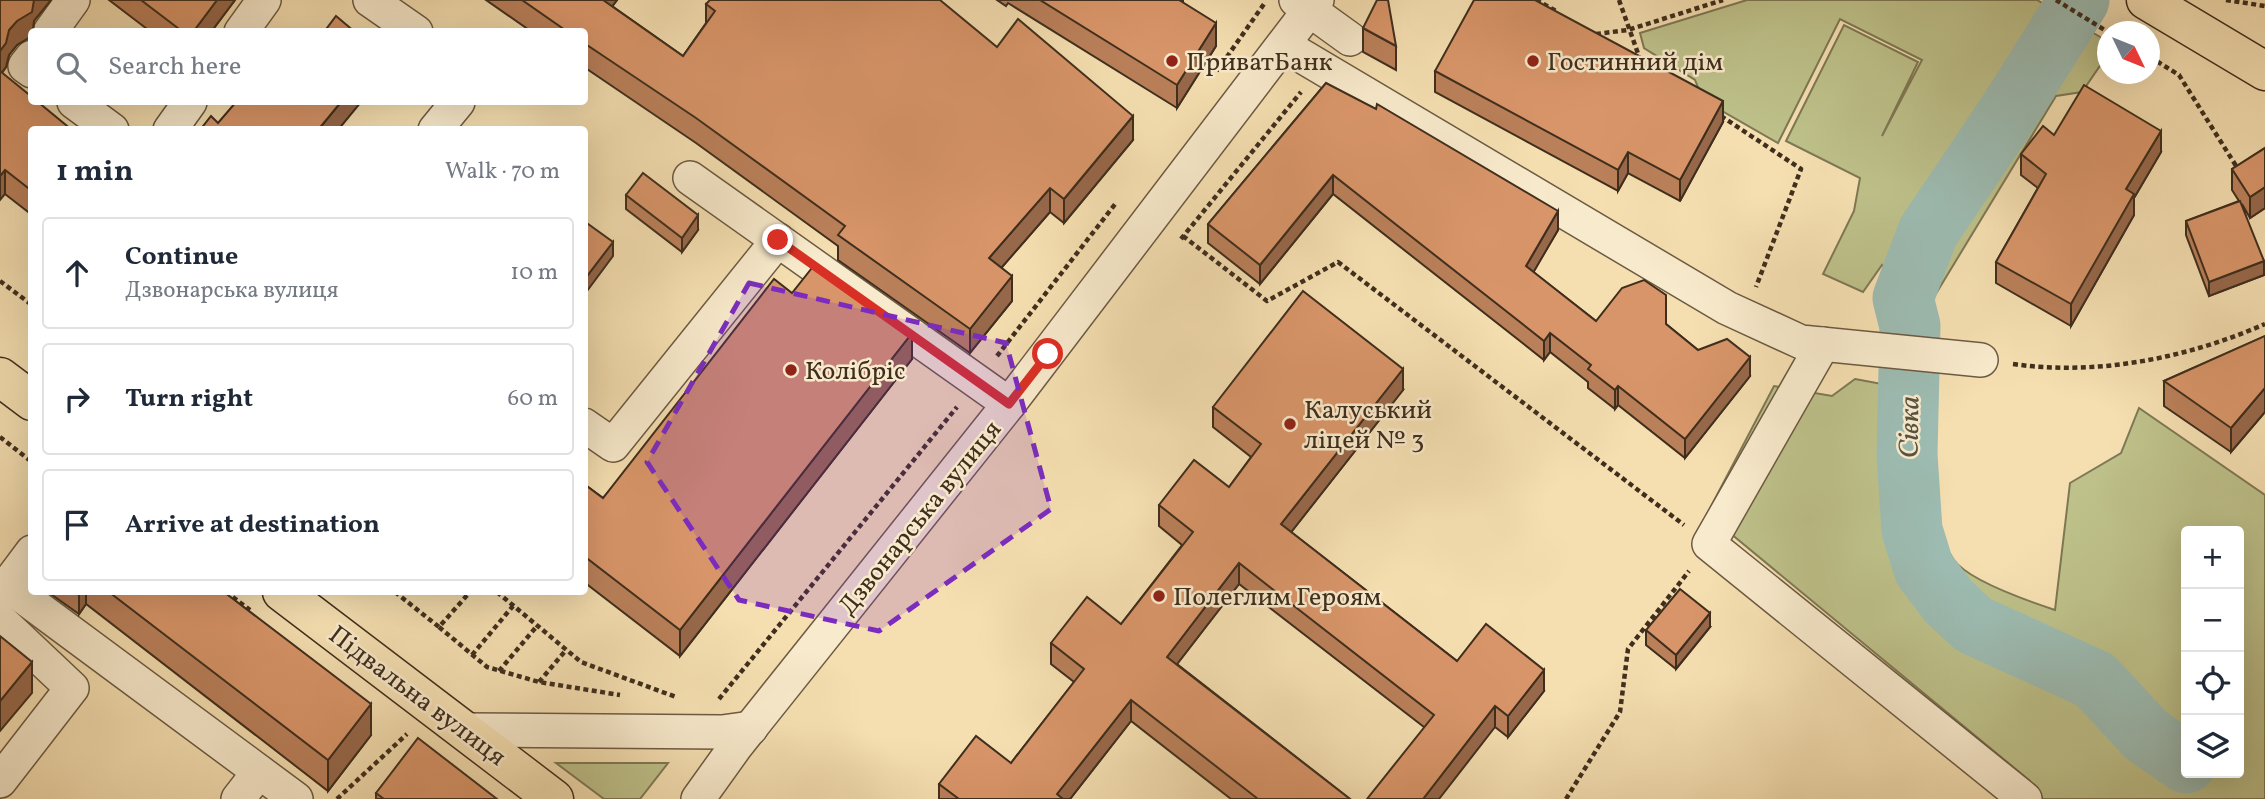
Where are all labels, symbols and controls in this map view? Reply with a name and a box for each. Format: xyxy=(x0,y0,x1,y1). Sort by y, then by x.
north arrow xyxy=(2097,21,2160,84)
search box xyxy=(28,28,588,105)
place label: ПриватБанк xyxy=(1186,45,1333,81)
place label: Гостинний дім xyxy=(1547,45,1723,81)
icon: search xyxy=(52,48,90,86)
text: Search here xyxy=(108,49,241,85)
marker: ПриватБанк xyxy=(1164,53,1180,69)
marker: Гостинний дім xyxy=(1525,53,1541,69)
text: 1 min xyxy=(56,151,133,193)
text: Walk · 70 m xyxy=(445,156,560,188)
route end xyxy=(762,224,793,255)
text: Continue xyxy=(125,239,238,275)
icon: ahead xyxy=(58,254,96,292)
text: 10 m xyxy=(510,257,558,289)
text: Дзвонарська вулиця xyxy=(125,275,339,307)
route start xyxy=(1032,338,1063,369)
place label: Колібріс xyxy=(805,354,906,390)
marker: Колібріс xyxy=(783,362,799,378)
icon: right xyxy=(58,380,96,418)
text: Turn right xyxy=(125,381,253,417)
text: 60 m xyxy=(508,383,558,415)
place label: Калуський ліцей № 3 xyxy=(1304,393,1432,459)
water label: Сівка xyxy=(1890,396,1931,459)
street label: Дзвонарська вулиця xyxy=(831,413,1010,623)
marker: Калуський ліцей № 3 xyxy=(1282,416,1298,432)
icon: arrive xyxy=(58,506,96,544)
text: Arrive at destination xyxy=(125,507,380,543)
map controls xyxy=(2181,526,2244,778)
button: + xyxy=(2181,526,2244,589)
place label: Полеглим Героям xyxy=(1173,580,1381,616)
marker: Полеглим Героям xyxy=(1151,588,1167,604)
button: − xyxy=(2181,589,2244,652)
street label: Підвальна вулиця xyxy=(321,618,513,775)
button: locate xyxy=(2181,652,2244,715)
button: layers xyxy=(2181,715,2244,778)

